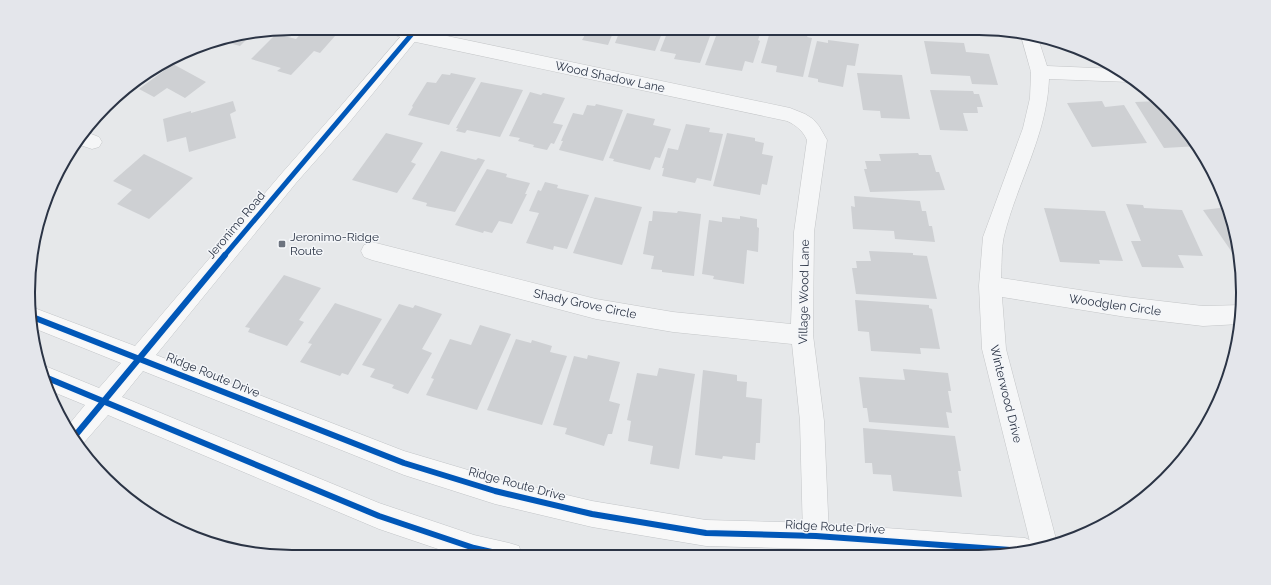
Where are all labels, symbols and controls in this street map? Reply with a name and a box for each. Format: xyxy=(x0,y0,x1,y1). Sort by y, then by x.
street label: Wood Shadow Lane xyxy=(554,59,666,95)
street label: Jeronimo Road xyxy=(204,189,268,261)
place label: Jeronimo-Ridge Route xyxy=(290,230,379,258)
marker: Jeronimo-Ridge Route xyxy=(277,239,287,249)
street label: Village Wood Lane xyxy=(796,239,812,345)
street label: Shady Grove Circle xyxy=(532,286,638,322)
street label: Woodglen Circle xyxy=(1068,292,1162,318)
street label: Winterwood Drive xyxy=(987,344,1025,444)
street label: Ridge Route Drive xyxy=(164,350,262,400)
street label: Ridge Route Drive xyxy=(467,464,567,504)
street label: Ridge Route Drive xyxy=(785,517,885,537)

